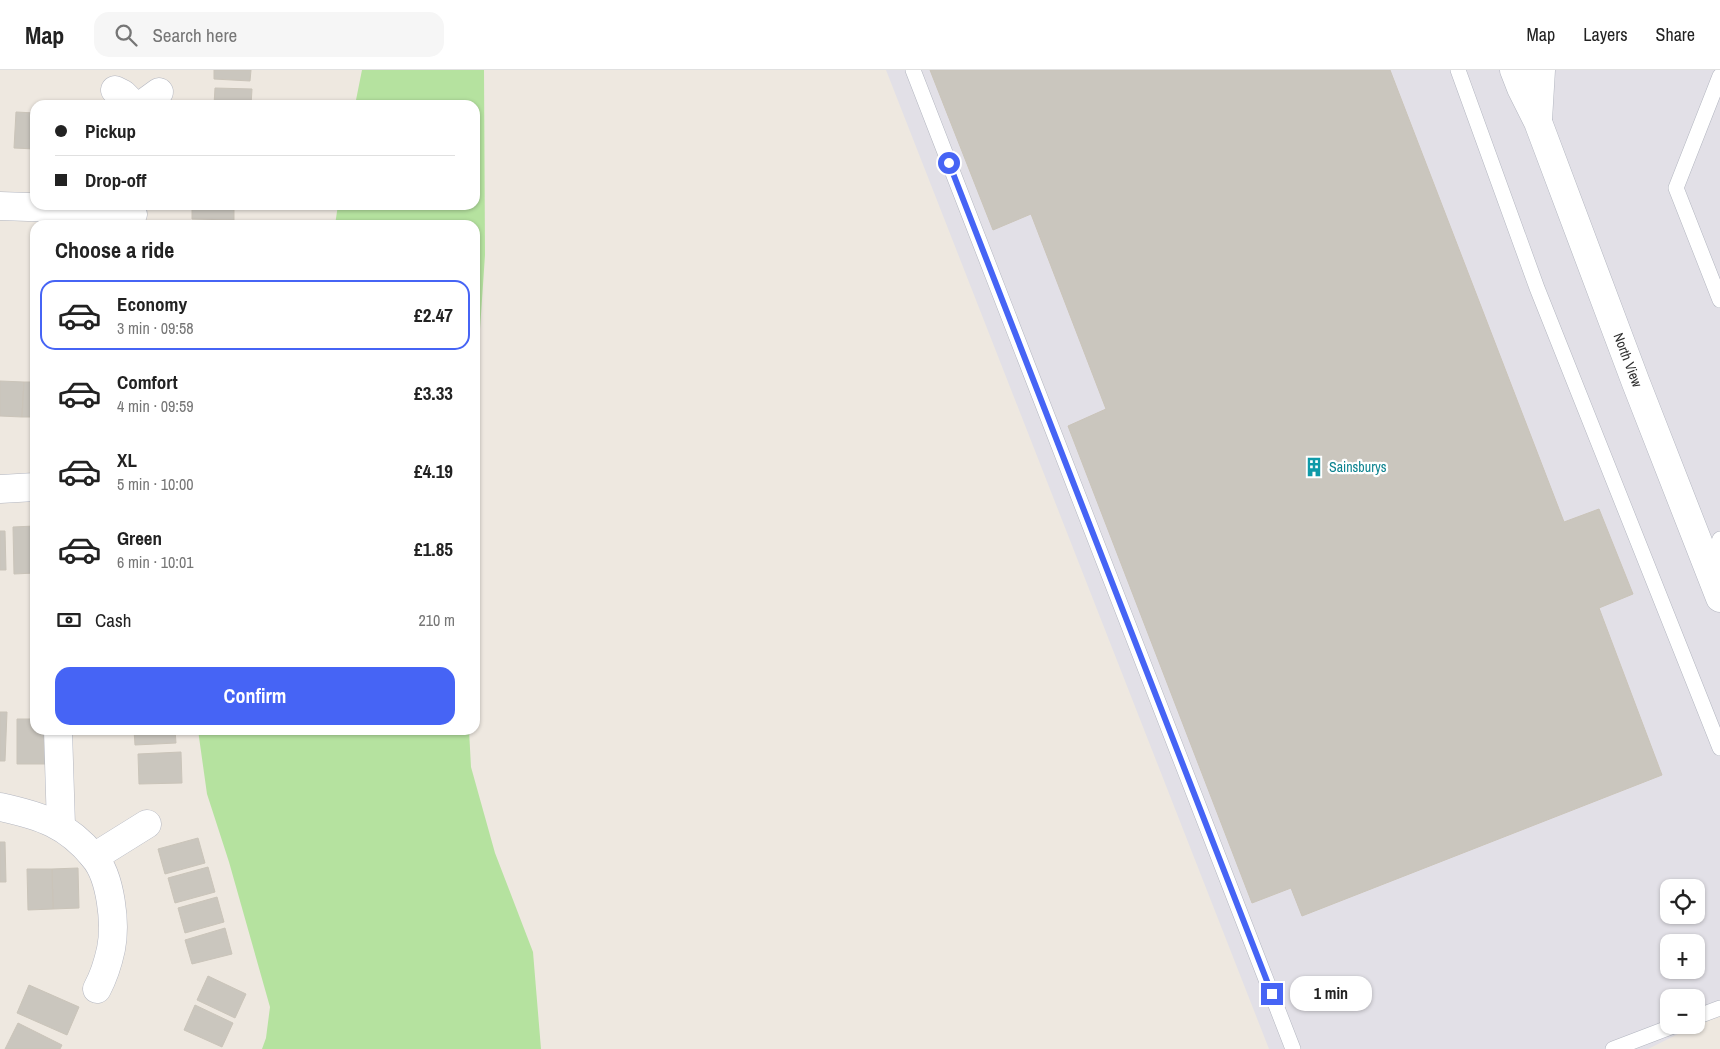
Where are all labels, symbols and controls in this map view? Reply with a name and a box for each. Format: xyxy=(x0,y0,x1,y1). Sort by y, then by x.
search box xyxy=(94,12,444,57)
text: Map xyxy=(25,19,64,51)
icon: search xyxy=(112,21,140,49)
text: Search here xyxy=(152,22,237,48)
text: Map xyxy=(1527,22,1555,47)
text: Layers xyxy=(1583,22,1628,47)
text: Share xyxy=(1656,22,1695,47)
text: Pickup xyxy=(85,118,136,144)
route start xyxy=(938,152,960,174)
text: Drop-off xyxy=(85,167,146,193)
text: Choose a ride xyxy=(55,235,174,265)
text: Economy xyxy=(117,291,187,317)
icon: car xyxy=(57,293,102,338)
text: £2.47 xyxy=(414,302,453,328)
text: 3 min · 09:58 xyxy=(117,317,194,339)
street label: North View xyxy=(1609,330,1647,390)
text: Comfort xyxy=(117,369,178,395)
icon: car xyxy=(57,371,102,416)
text: £3.33 xyxy=(414,380,453,406)
text: 4 min · 09:59 xyxy=(117,395,194,417)
text: XL xyxy=(117,447,137,473)
icon: car xyxy=(57,449,102,494)
building icon: Sainsburys xyxy=(1303,456,1325,478)
text: £4.19 xyxy=(414,458,453,484)
place label: Sainsburys xyxy=(1329,458,1387,476)
text: 5 min · 10:00 xyxy=(117,473,194,495)
text: Green xyxy=(117,525,162,551)
icon: car xyxy=(57,527,102,572)
text: £1.85 xyxy=(414,536,453,562)
text: 6 min · 10:01 xyxy=(117,551,194,573)
icon: cash xyxy=(55,606,83,634)
text: Cash xyxy=(95,607,131,633)
text: 210 m xyxy=(419,609,455,631)
button: Confirm xyxy=(55,667,455,725)
map controls xyxy=(1660,879,1705,1034)
button: locate xyxy=(1660,879,1705,924)
button: + xyxy=(1660,934,1705,979)
callout: 1 min xyxy=(1290,976,1372,1012)
text: 1 min xyxy=(1314,982,1348,1004)
route end xyxy=(1261,983,1283,1005)
button: − xyxy=(1660,989,1705,1034)

